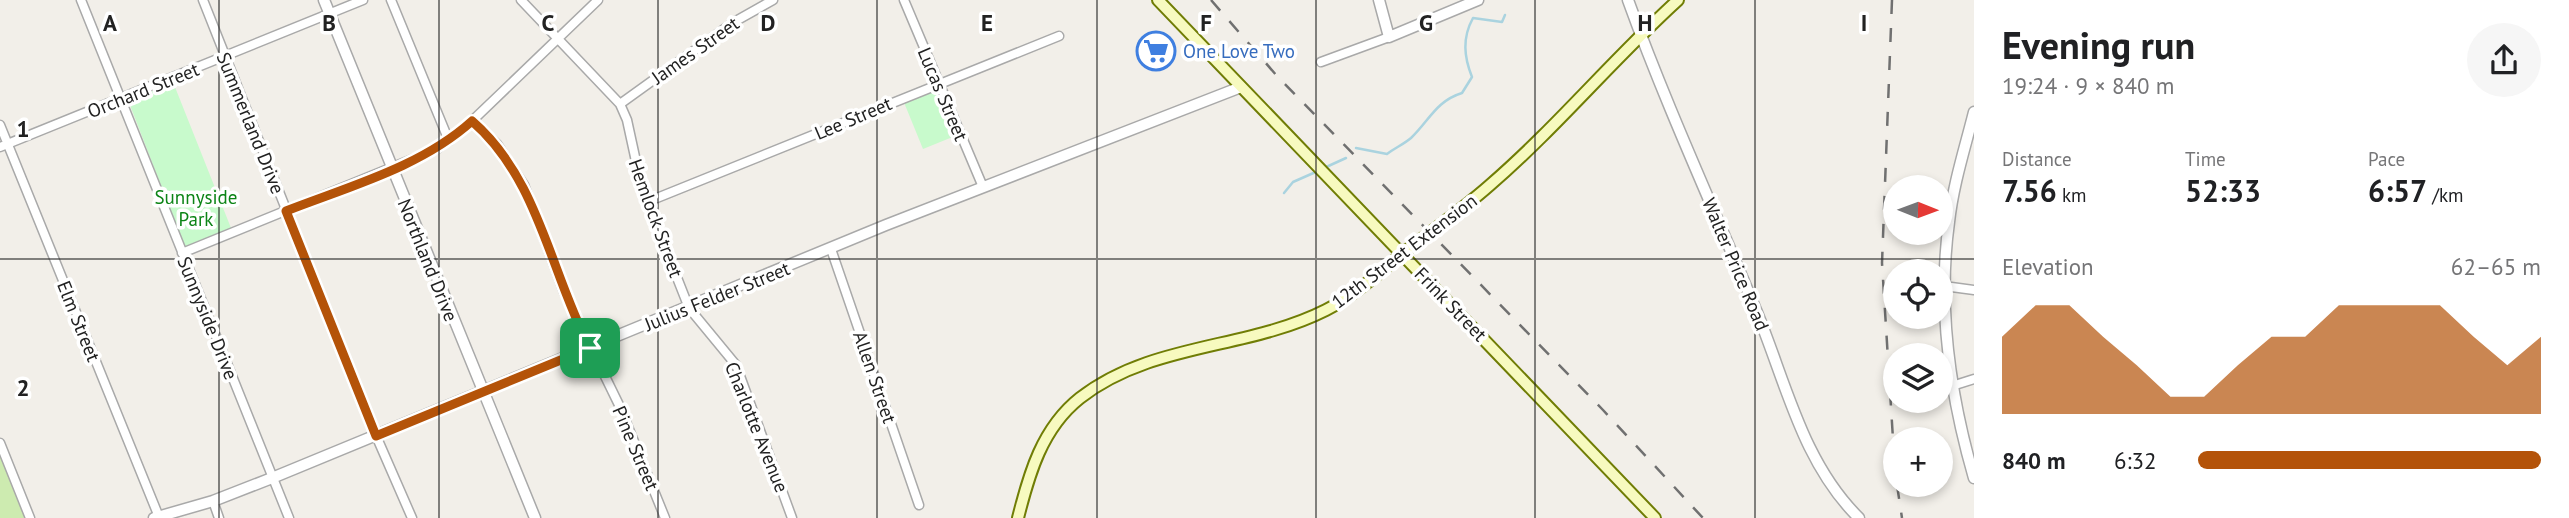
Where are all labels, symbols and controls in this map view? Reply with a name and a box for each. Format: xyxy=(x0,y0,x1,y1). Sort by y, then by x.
text: A xyxy=(103,8,117,37)
text: B xyxy=(322,8,336,37)
text: C xyxy=(542,8,555,37)
text: D xyxy=(761,8,775,37)
text: E xyxy=(981,8,993,37)
text: F xyxy=(1200,8,1212,37)
text: G xyxy=(1419,8,1433,37)
text: H xyxy=(1638,8,1652,37)
text: I xyxy=(1861,8,1867,37)
street label: James Street xyxy=(646,11,744,90)
text: Evening run xyxy=(2002,20,2195,69)
button: share xyxy=(2467,23,2541,97)
supermarket icon: One Love Two xyxy=(1135,30,1177,72)
place label: One Love Two xyxy=(1183,39,1295,63)
street label: Lucas Street xyxy=(913,44,974,145)
street label: Summerland Drive xyxy=(212,49,290,197)
street label: Orchard Street xyxy=(84,57,203,123)
text: 19:24 · 9 × 840 m xyxy=(2002,71,2174,100)
street label: Lee Street xyxy=(811,91,896,145)
text: 1 xyxy=(16,114,30,143)
text: Distance xyxy=(2002,147,2072,171)
text: Time xyxy=(2185,147,2226,171)
text: Pace xyxy=(2368,147,2405,171)
street label: Hemlock Street xyxy=(623,156,689,281)
text: 7.56 xyxy=(2002,171,2057,210)
text: 52:33 xyxy=(2185,171,2261,210)
text: 6:57 xyxy=(2368,171,2427,210)
north arrow xyxy=(1883,175,1953,245)
map controls xyxy=(1883,175,1953,497)
text: km xyxy=(2057,183,2086,207)
text: /km xyxy=(2427,183,2463,207)
park label: Sunnyside Park xyxy=(155,185,237,231)
street label: 12th Street Extension xyxy=(1326,188,1482,314)
street label: Walter Price Road xyxy=(1697,194,1775,334)
street label: Northland Drive xyxy=(393,195,463,325)
text: Elevation xyxy=(2002,252,2094,281)
text: 62–65 m xyxy=(2451,252,2541,281)
street label: Sunnyside Drive xyxy=(172,253,244,383)
street label: Julius Felder Street xyxy=(640,256,794,336)
button: locate xyxy=(1883,259,1953,329)
street label: Frink Street xyxy=(1410,262,1493,347)
street label: Elm Street xyxy=(52,277,106,365)
pin xyxy=(560,318,620,378)
street label: Allen Street xyxy=(848,328,902,427)
icon: arrive xyxy=(571,329,609,367)
button: layers xyxy=(1883,343,1953,413)
street label: Charlotte Avenue xyxy=(720,358,794,496)
text: 2 xyxy=(16,373,30,402)
street label: Pine Street xyxy=(607,402,665,494)
button: + xyxy=(1883,427,1953,497)
text: 840 m xyxy=(2002,446,2065,475)
text: 6:32 xyxy=(2114,446,2157,475)

